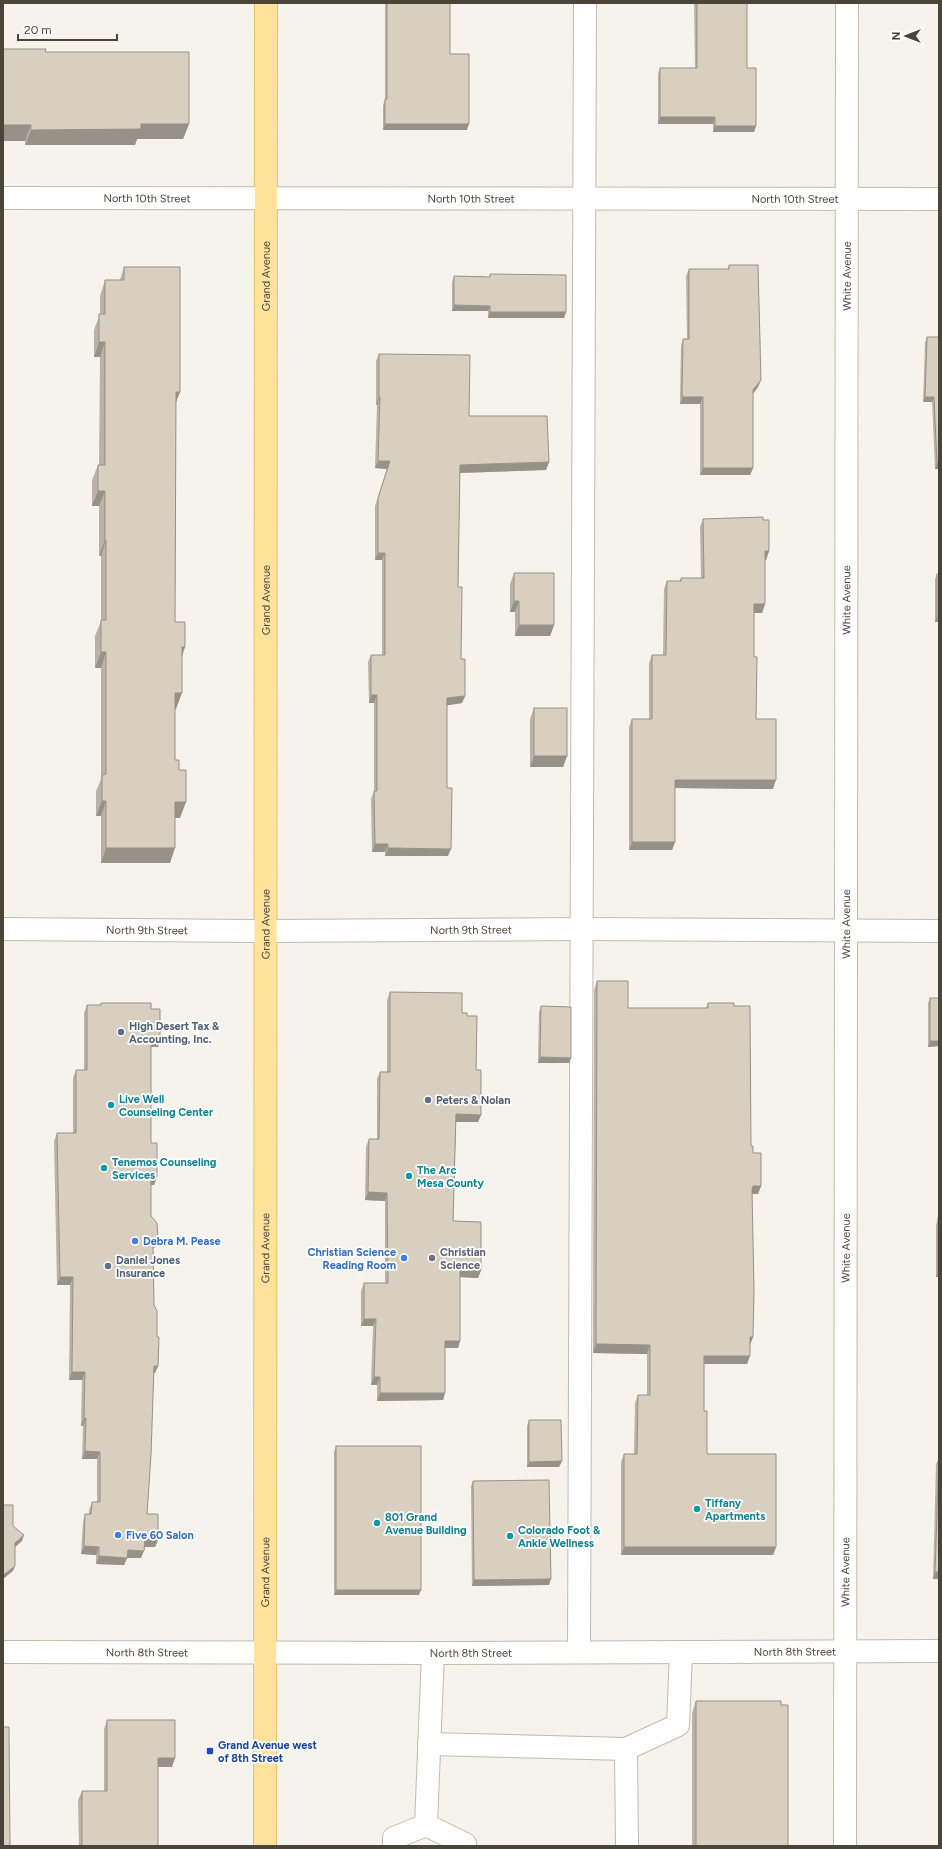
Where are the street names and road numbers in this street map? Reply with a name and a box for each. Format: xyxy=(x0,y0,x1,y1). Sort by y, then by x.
street label: North 10th Street xyxy=(103,192,191,205)
street label: North 10th Street xyxy=(427,192,515,206)
street label: North 10th Street xyxy=(751,193,839,206)
street label: Grand Avenue xyxy=(260,241,273,311)
street label: White Avenue xyxy=(841,241,854,311)
street label: Grand Avenue xyxy=(260,565,273,635)
street label: White Avenue xyxy=(840,565,853,635)
street label: Grand Avenue xyxy=(259,889,273,959)
street label: White Avenue xyxy=(840,889,853,959)
street label: North 9th Street xyxy=(430,923,512,937)
street label: North 9th Street xyxy=(106,924,188,937)
street label: Grand Avenue xyxy=(259,1213,272,1283)
street label: White Avenue xyxy=(840,1213,853,1283)
street label: Grand Avenue xyxy=(259,1537,272,1607)
street label: White Avenue xyxy=(839,1537,852,1607)
street label: North 8th Street xyxy=(754,1645,836,1659)
street label: North 8th Street xyxy=(106,1646,188,1659)
street label: North 8th Street xyxy=(430,1647,512,1660)

